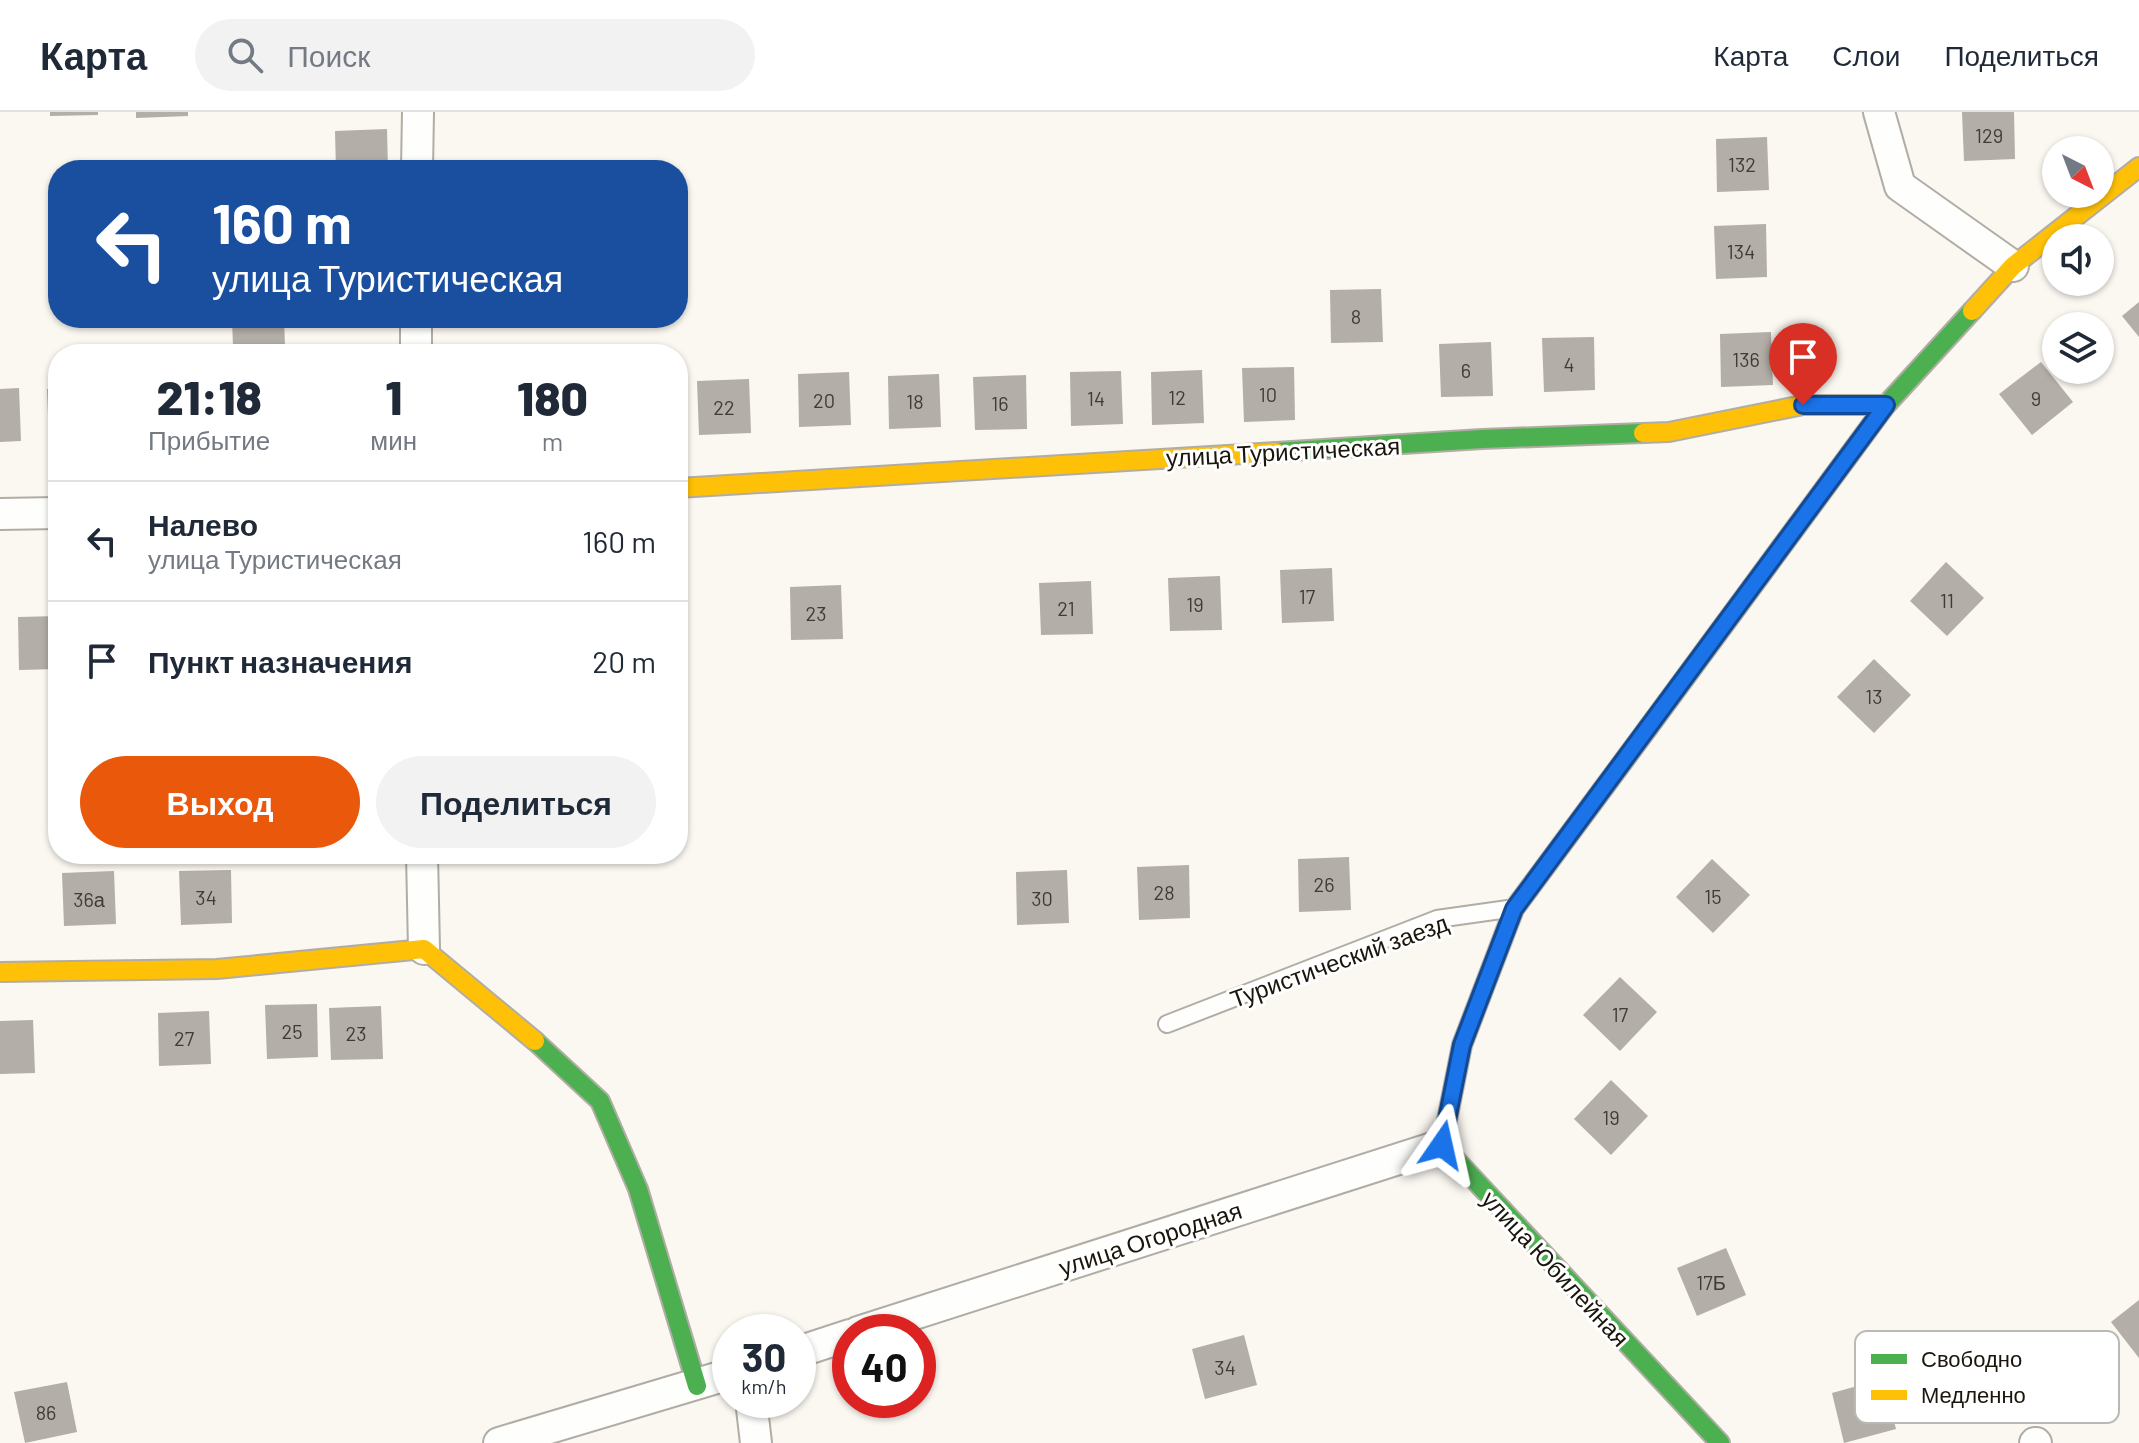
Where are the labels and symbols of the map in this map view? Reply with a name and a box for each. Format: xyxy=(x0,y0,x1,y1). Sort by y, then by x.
house number: 129 xyxy=(1975,123,2003,147)
north arrow xyxy=(2042,136,2114,208)
house number: 132 xyxy=(1728,152,1756,176)
house number: 134 xyxy=(1727,239,1755,263)
house number: 8 xyxy=(1351,304,1361,328)
pin xyxy=(1769,323,1837,405)
house number: 136 xyxy=(1732,347,1760,371)
house number: 4 xyxy=(1563,352,1575,376)
house number: 6 xyxy=(1461,358,1471,382)
house number: 10 xyxy=(1259,382,1277,406)
house number: 12 xyxy=(1168,385,1186,409)
house number: 14 xyxy=(1087,386,1105,410)
house number: 9 xyxy=(2031,386,2041,410)
house number: 20 xyxy=(813,388,835,412)
house number: 18 xyxy=(906,389,924,413)
house number: 16 xyxy=(991,391,1009,415)
house number: 22 xyxy=(713,395,735,419)
street label: улица Туристическая xyxy=(1165,430,1401,472)
house number: 17 xyxy=(1299,584,1316,608)
house number: 11 xyxy=(1940,588,1954,612)
house number: 19 xyxy=(1186,592,1204,616)
house number: 21 xyxy=(1057,596,1075,620)
house number: 23 xyxy=(806,601,826,625)
house number: 13 xyxy=(1865,684,1883,708)
house number: 26 xyxy=(1313,872,1335,896)
house number: 28 xyxy=(1153,880,1175,904)
house number: 15 xyxy=(1704,884,1722,908)
house number: 34 xyxy=(195,885,217,909)
house number: 30 xyxy=(1031,886,1053,910)
house number: 36а xyxy=(73,887,106,911)
street label: Туристический заезд xyxy=(1226,907,1452,1013)
house number: 17 xyxy=(1612,1002,1629,1026)
house number: 25 xyxy=(282,1019,303,1043)
house number: 23 xyxy=(346,1021,366,1045)
house number: 27 xyxy=(174,1026,195,1050)
position arrow xyxy=(1400,1103,1484,1187)
house number: 19 xyxy=(1602,1105,1620,1129)
street label: улица Юбилейная xyxy=(1476,1184,1636,1352)
street label: улица Огородная xyxy=(1055,1195,1245,1281)
house number: 17Б xyxy=(1696,1270,1726,1294)
speed limit sign: 40 xyxy=(832,1314,936,1418)
legend xyxy=(1855,1331,2119,1423)
text: Свободно xyxy=(1921,1345,2022,1372)
house number: 34 xyxy=(1214,1355,1236,1379)
text: Медленно xyxy=(1921,1381,2026,1408)
house number: 86 xyxy=(36,1400,56,1424)

